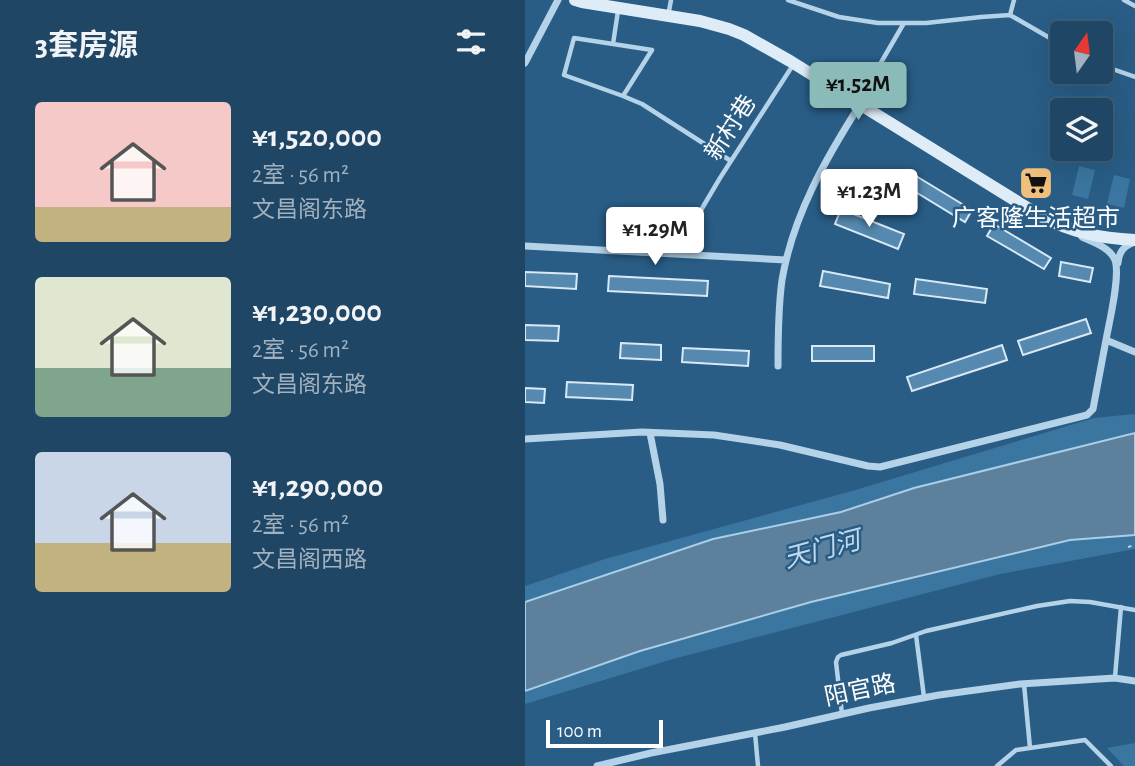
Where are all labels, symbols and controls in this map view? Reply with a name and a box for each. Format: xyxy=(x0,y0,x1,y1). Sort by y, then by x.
north arrow xyxy=(1050,21,1113,84)
map controls xyxy=(1050,21,1113,161)
icon: filters xyxy=(452,23,490,61)
text: 3套房源 xyxy=(35,31,138,61)
pin: ¥1.52M xyxy=(801,62,915,122)
text: ¥1.52M xyxy=(826,73,890,96)
street label: 新村巷 xyxy=(700,90,761,165)
button: layers xyxy=(1050,98,1113,161)
text: ¥1,520,000 xyxy=(252,122,382,152)
icon: home xyxy=(91,130,175,214)
text: 2室 · 56 m² xyxy=(252,164,349,187)
supermarket icon: 广客隆生活超市 xyxy=(1017,164,1055,202)
pin: ¥1.23M xyxy=(812,170,926,229)
text: ¥1.23M xyxy=(837,180,901,203)
text: 文昌阁东路 xyxy=(252,199,367,222)
place label: 广客隆生活超市 xyxy=(952,205,1120,231)
pin: ¥1.29M xyxy=(598,208,712,267)
text: ¥1.29M xyxy=(622,218,688,241)
text: ¥1,230,000 xyxy=(252,297,382,327)
icon: home xyxy=(91,305,175,389)
text: 2室 · 56 m² xyxy=(252,339,349,362)
text: 文昌阁东路 xyxy=(252,374,367,397)
text: ¥1,290,000 xyxy=(252,472,383,502)
icon: home xyxy=(91,480,175,564)
text: 2室 · 56 m² xyxy=(252,514,349,537)
water label: 天门河 xyxy=(781,525,868,573)
text: 文昌阁西路 xyxy=(252,549,367,572)
street label: 阳官路 xyxy=(822,670,898,710)
scale bar xyxy=(546,717,663,749)
text: 100 m xyxy=(557,722,602,741)

